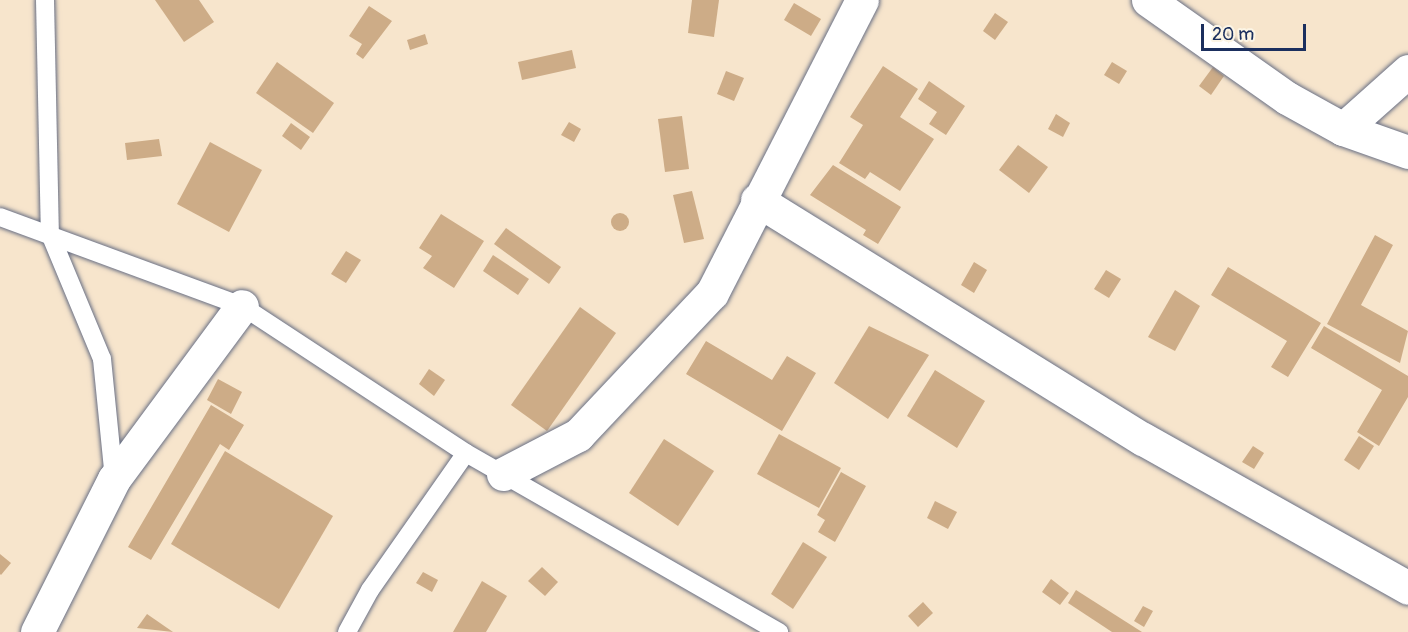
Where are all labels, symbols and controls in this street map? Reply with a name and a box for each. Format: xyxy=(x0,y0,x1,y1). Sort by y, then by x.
scale bar xyxy=(1204,12,1309,50)
text: 20 m xyxy=(1212,23,1254,46)

